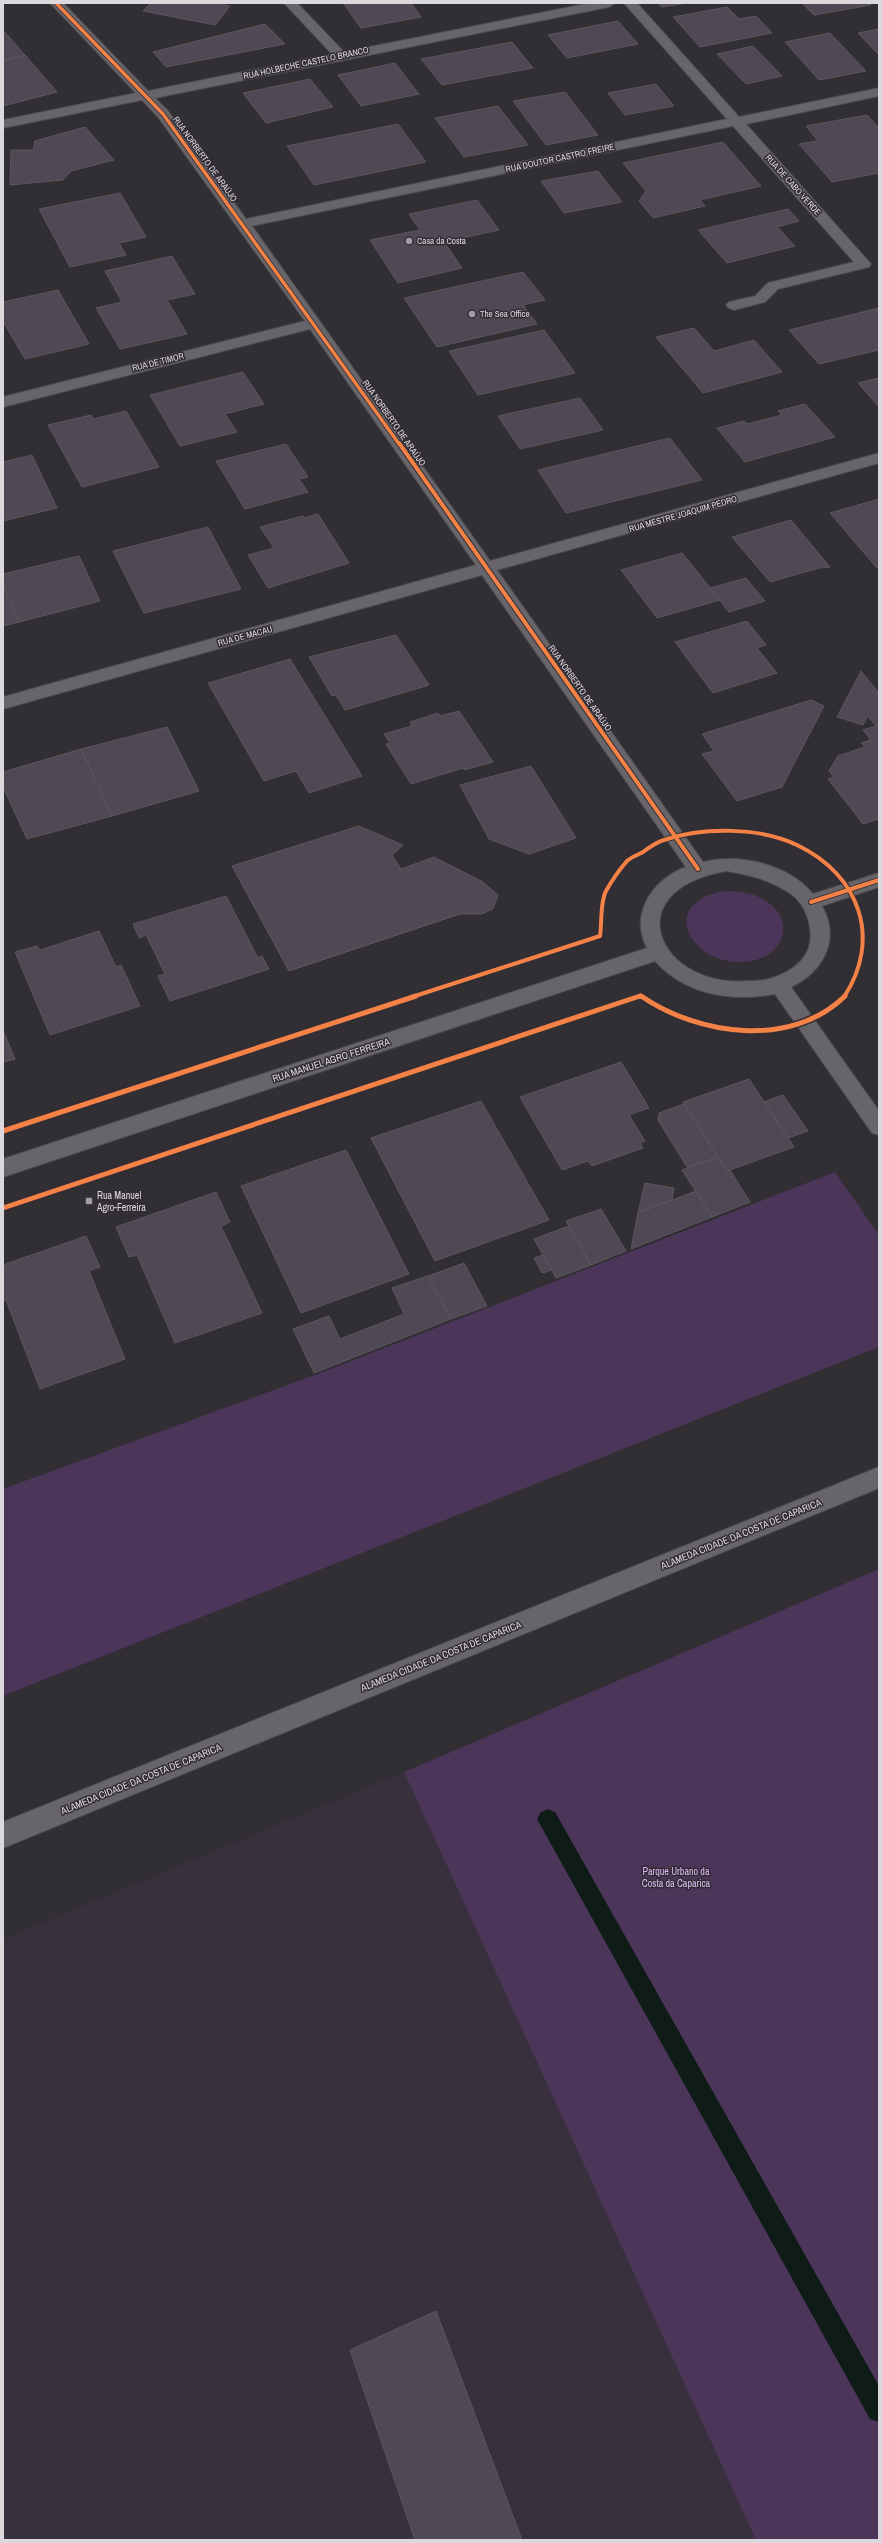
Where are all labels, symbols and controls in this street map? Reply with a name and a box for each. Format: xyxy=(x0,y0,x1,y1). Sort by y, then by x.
street label: RUA HOLBECHE CASTELO BRANCO xyxy=(242,44,370,82)
street label: RUA NORBERTO DE ARAÚJO xyxy=(170,114,240,204)
street label: RUA DOUTOR CASTRO FREIRE xyxy=(504,141,616,175)
street label: RUA DE CABO VERDE xyxy=(762,152,824,218)
place label: Casa da Costa xyxy=(417,235,466,247)
marker: Casa da Costa xyxy=(404,236,414,246)
place label: The Sea Office xyxy=(480,308,530,320)
marker: The Sea Office xyxy=(467,309,477,319)
street label: RUA DE TIMOR xyxy=(131,350,186,374)
street label: RUA NORBERTO DE ARAÚJO xyxy=(360,378,429,469)
street label: RUA MESTRE JOAQUIM PEDRO xyxy=(628,493,739,535)
street label: RUA DE MACAU xyxy=(216,623,274,649)
street label: RUA NORBERTO DE ARAÚJO xyxy=(546,643,615,734)
street label: RUA MANUEL AGRO FERREIRA xyxy=(271,1035,392,1085)
place label: Rua Manuel Agro-Ferreira xyxy=(96,1189,146,1214)
marker: Rua Manuel Agro-Ferreira xyxy=(84,1196,94,1206)
street label: ALAMEDA CIDADE DA COSTA DE CAPARICA xyxy=(658,1496,824,1573)
street label: ALAMEDA CIDADE DA COSTA DE CAPARICA xyxy=(358,1618,524,1695)
street label: ALAMEDA CIDADE DA COSTA DE CAPARICA xyxy=(58,1741,224,1818)
park label: Parque Urbano da Costa da Caparica xyxy=(642,1865,711,1890)

